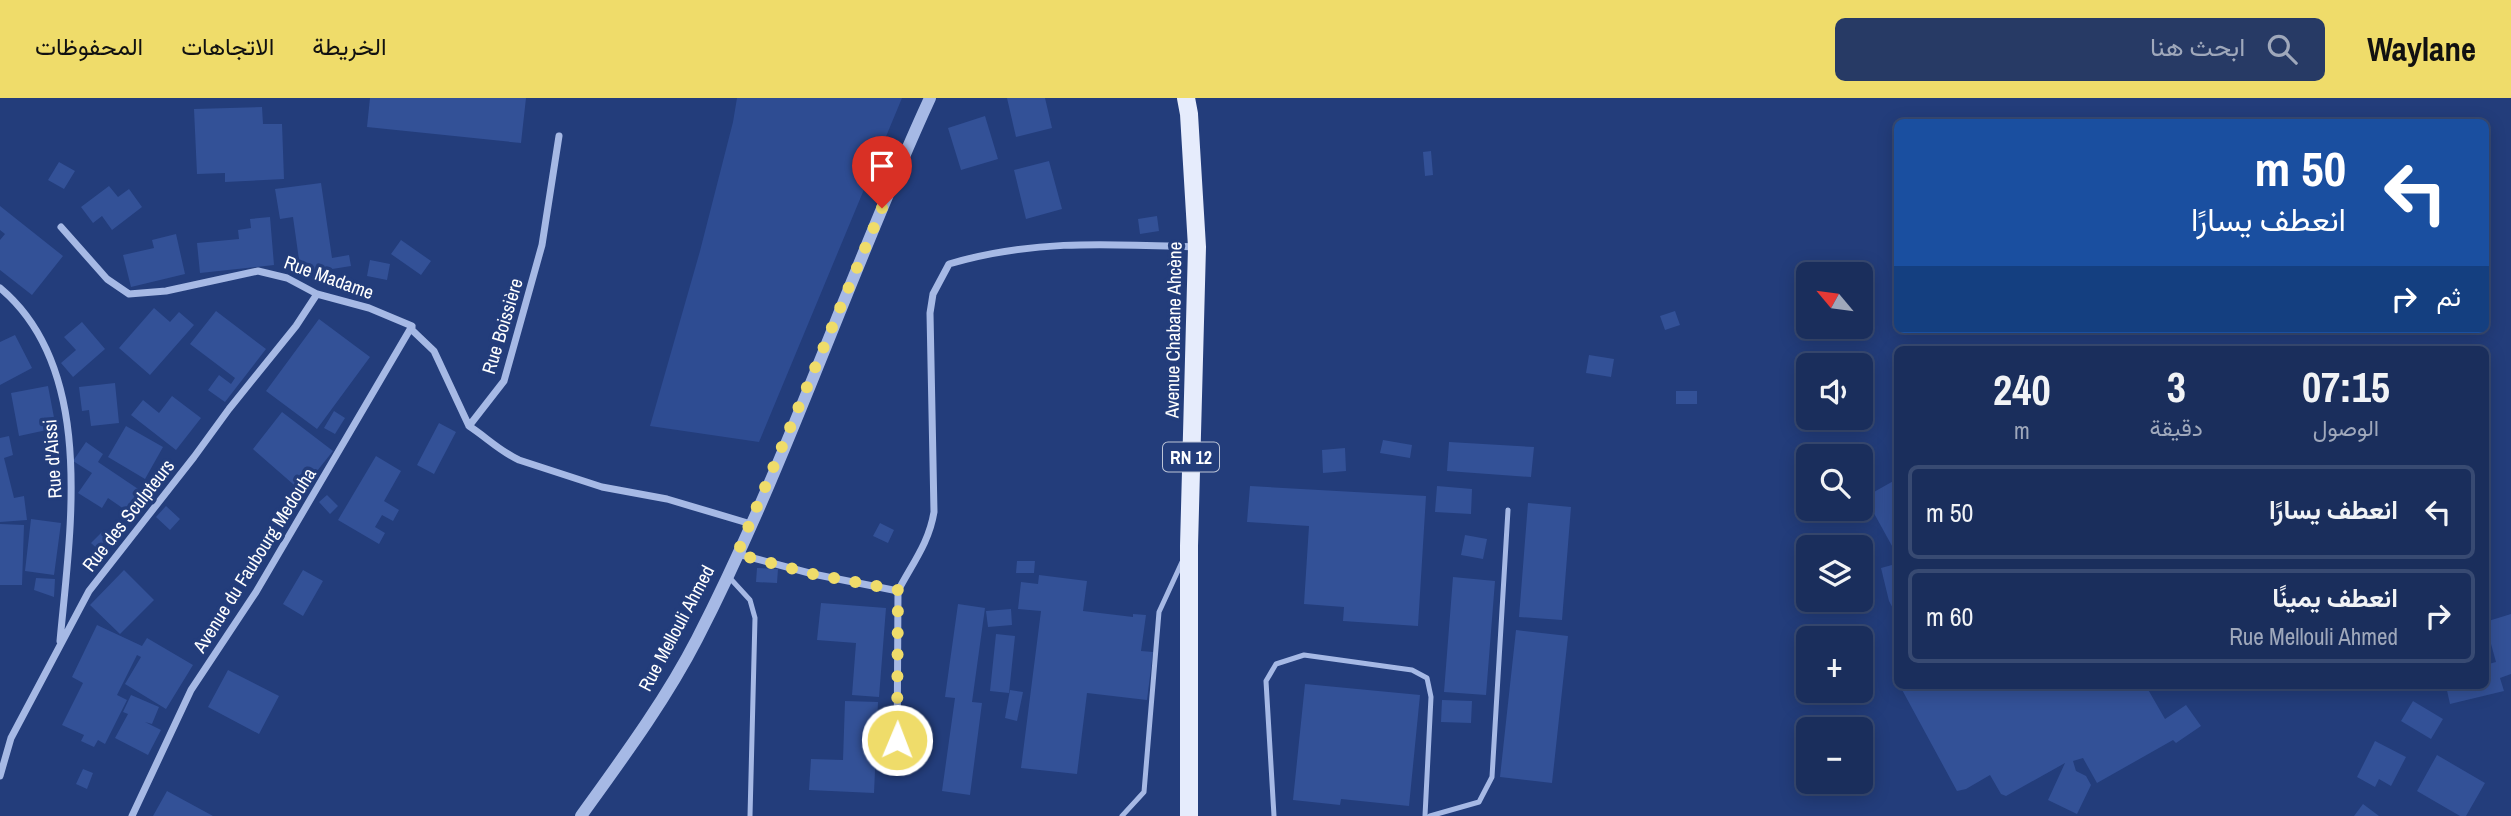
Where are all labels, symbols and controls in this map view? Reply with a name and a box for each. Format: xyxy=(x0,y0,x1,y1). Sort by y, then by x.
search box xyxy=(1835,18,2325,81)
text: Waylane xyxy=(2367,27,2476,71)
text: ابحث هنا xyxy=(2150,29,2245,64)
text: المحفوظات xyxy=(35,30,143,62)
text: الاتجاهات xyxy=(181,30,274,62)
text: الخريطة xyxy=(312,30,387,62)
icon: search xyxy=(2263,30,2301,68)
text: 50 m xyxy=(2254,135,2346,201)
pin xyxy=(852,136,912,208)
icon: arrive xyxy=(863,147,901,185)
icon: left xyxy=(2370,147,2461,238)
text: انعطف يسارًا xyxy=(2191,198,2346,241)
street label: Avenue Chabane Ahcène xyxy=(1158,242,1188,419)
street label: Rue Madame xyxy=(281,249,377,305)
north arrow xyxy=(1796,262,1872,340)
map controls xyxy=(1796,262,1873,794)
street label: Rue Boissière xyxy=(475,275,529,377)
text: ثم xyxy=(2437,279,2461,314)
icon: right xyxy=(2385,280,2423,318)
button: sound xyxy=(1796,353,1873,430)
text: 3 xyxy=(2167,359,2186,415)
text: 07:15 xyxy=(2302,359,2390,415)
text: 240 xyxy=(1993,362,2051,418)
text: دقيقة xyxy=(2150,412,2203,443)
text: الوصول xyxy=(2313,412,2379,443)
text: m xyxy=(2014,415,2030,446)
street label: Rue d'Aissi xyxy=(36,419,68,499)
road number: RN 12 xyxy=(1163,442,1219,472)
button: search xyxy=(1796,444,1873,521)
street label: Rue des Sculpteurs xyxy=(76,453,180,577)
street label: Avenue du Faubourg Medouha xyxy=(186,462,322,658)
text: انعطف يسارًا xyxy=(2269,492,2398,527)
icon: left xyxy=(2419,493,2457,531)
text: 50 m xyxy=(1926,495,1973,530)
button: layers xyxy=(1796,535,1873,612)
street label: Rue Mellouli Ahmed xyxy=(632,560,720,696)
text: انعطف يمينًا xyxy=(2272,580,2398,615)
icon: right xyxy=(2419,597,2457,635)
text: 60 m xyxy=(1926,599,1973,634)
text: Rue Mellouli Ahmed xyxy=(2229,621,2398,652)
button: + xyxy=(1796,626,1873,703)
position arrow xyxy=(860,703,934,777)
button: − xyxy=(1796,717,1873,794)

